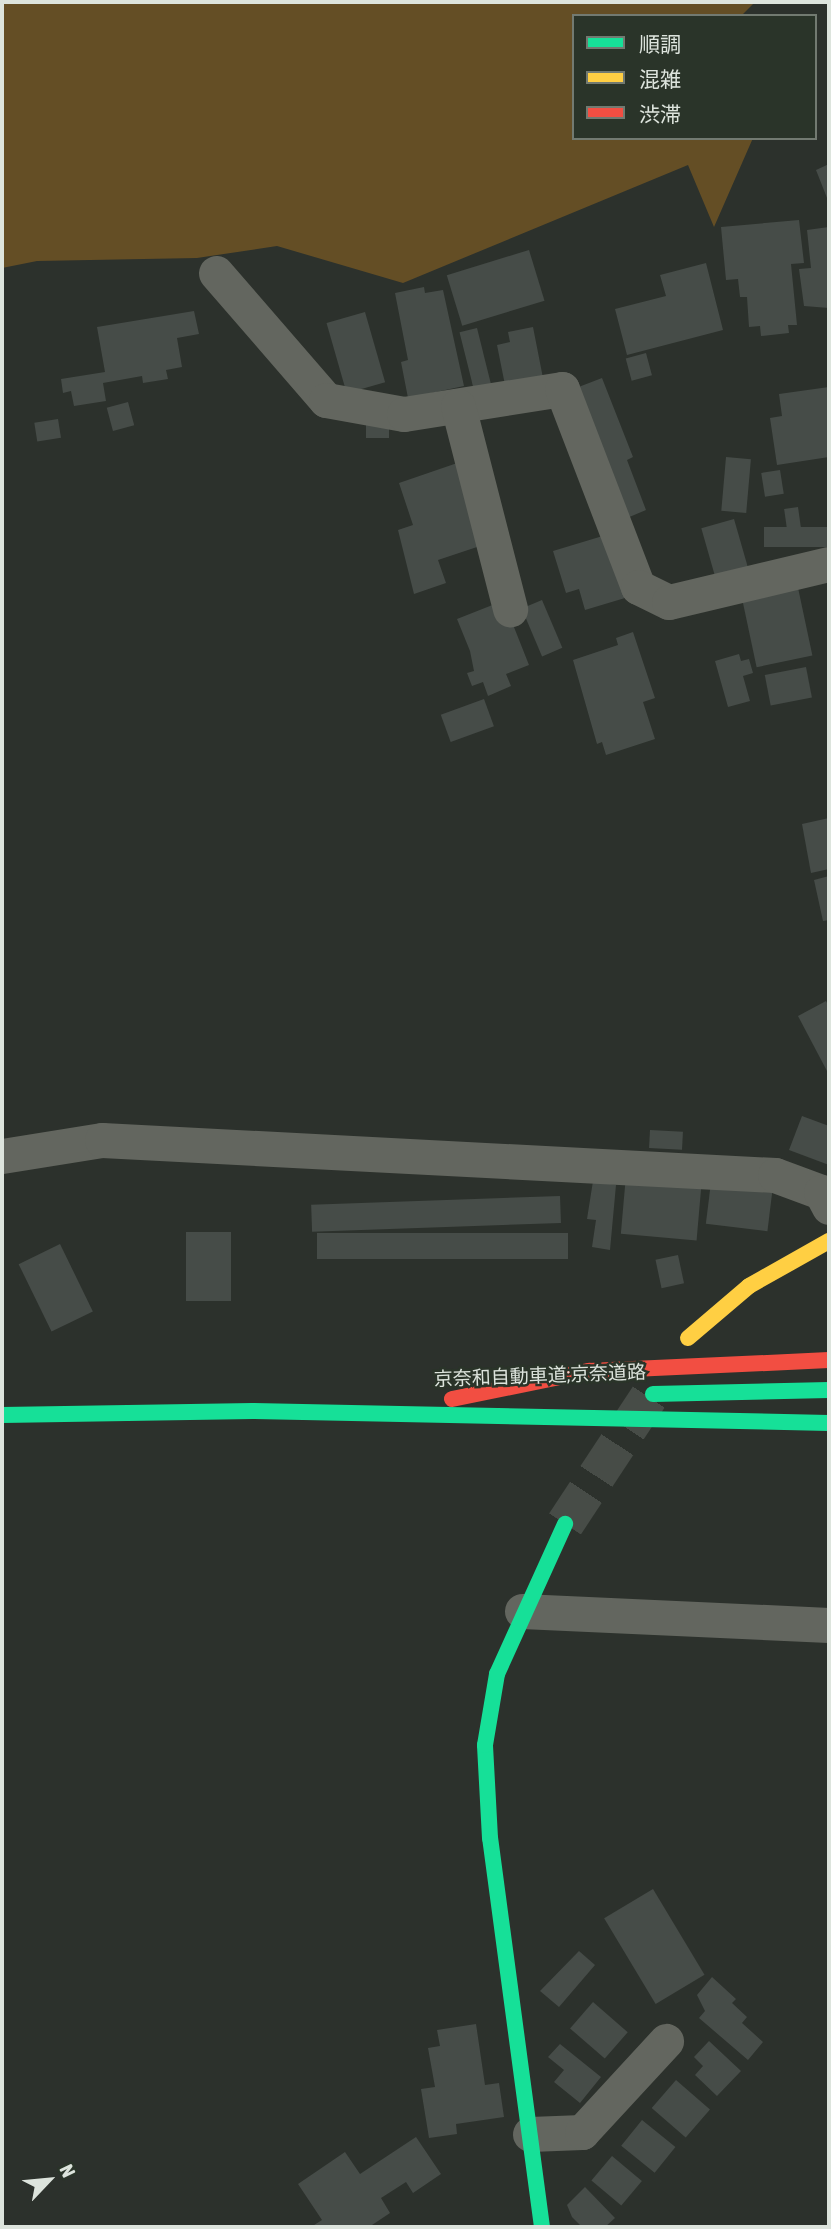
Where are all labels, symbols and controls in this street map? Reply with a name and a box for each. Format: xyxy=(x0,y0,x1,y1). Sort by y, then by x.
legend xyxy=(572,14,817,140)
text: 順調 xyxy=(639,32,681,56)
text: 混雑 xyxy=(639,67,681,91)
text: 渋滞 xyxy=(639,102,681,126)
street label: 京奈和自動車道;京奈道路 xyxy=(433,1361,647,1391)
north arrow xyxy=(14,2145,84,2215)
text: N xyxy=(56,2161,80,2181)

